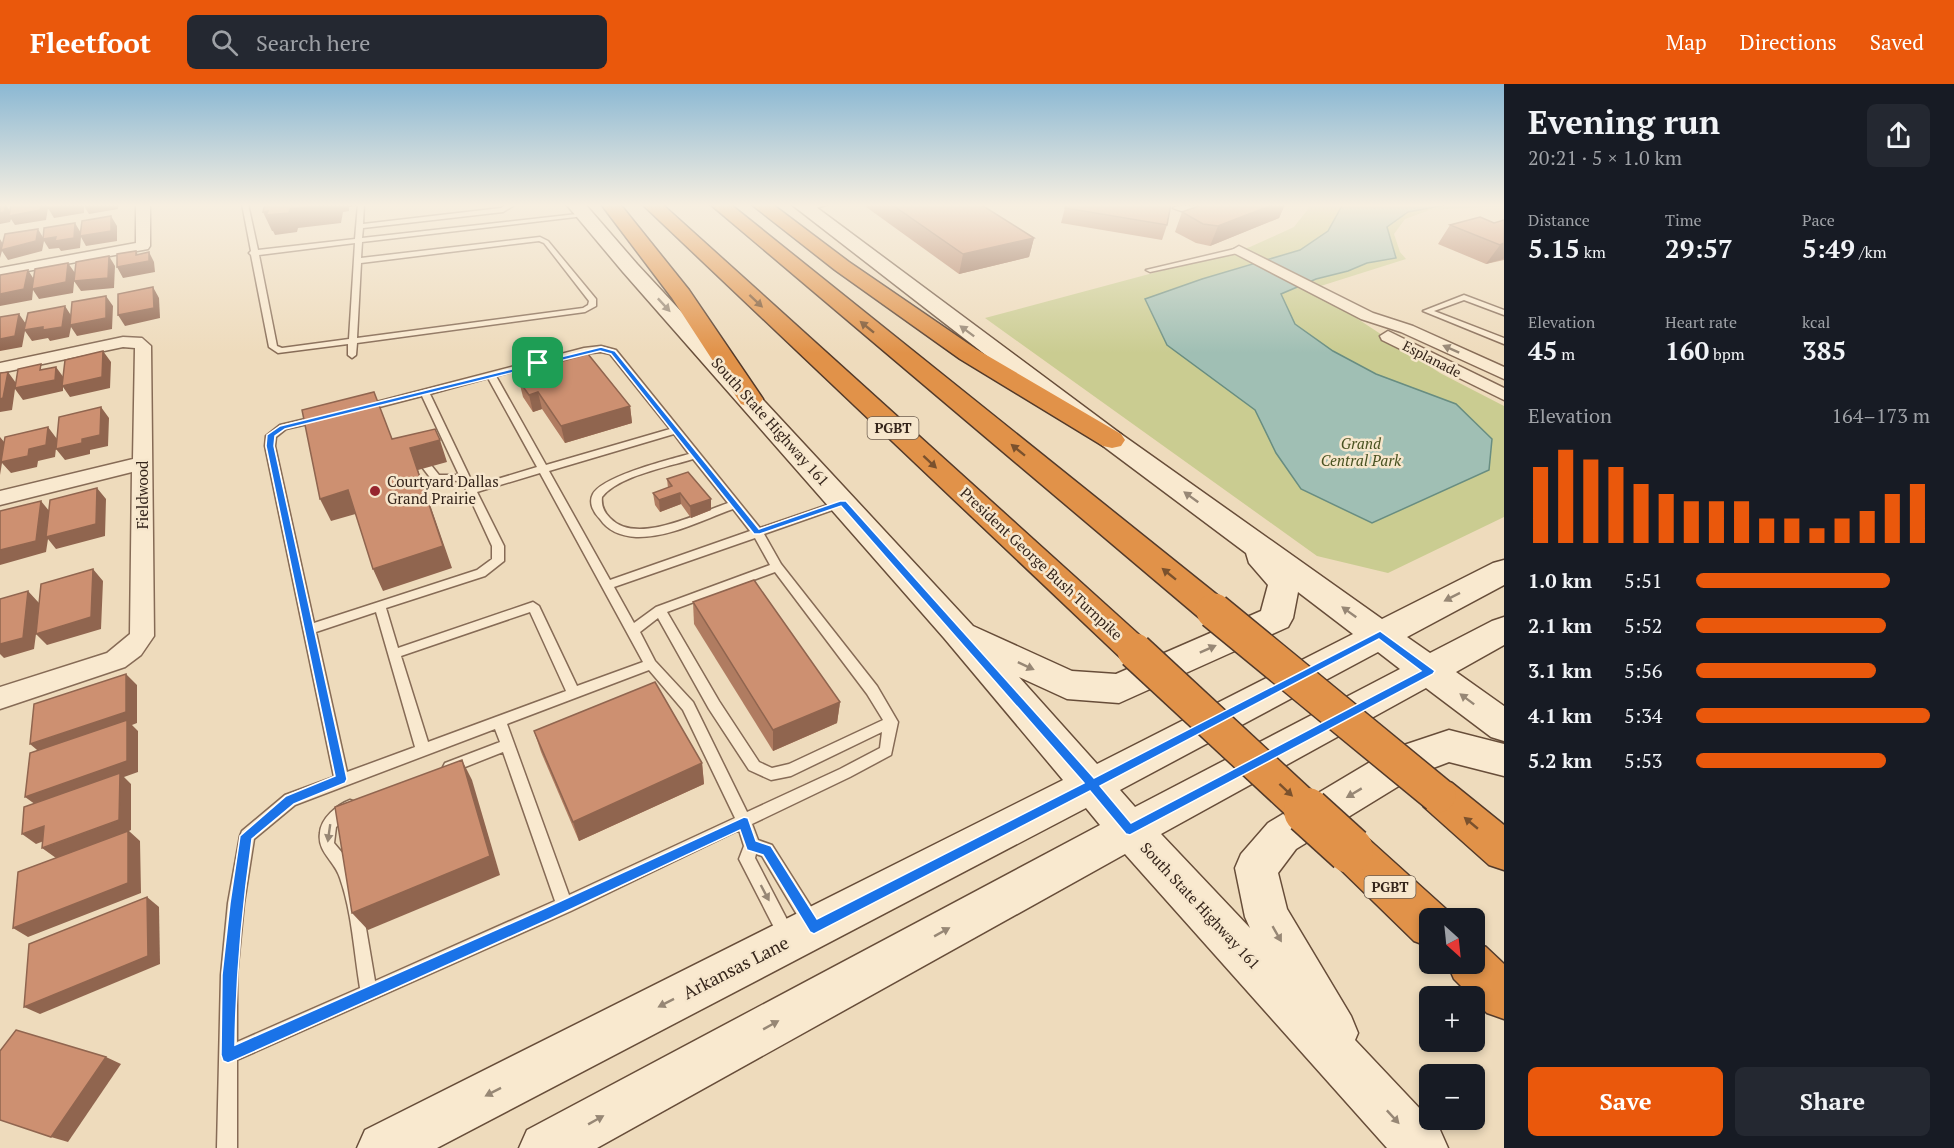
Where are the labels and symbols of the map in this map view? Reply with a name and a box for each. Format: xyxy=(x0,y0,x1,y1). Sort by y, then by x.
one-way arrow xyxy=(748,294,763,308)
one-way arrow xyxy=(657,298,671,313)
one-way arrow xyxy=(860,321,875,334)
one-way arrow xyxy=(959,324,975,337)
street label: Esplanade xyxy=(1400,336,1465,381)
pin xyxy=(512,337,563,388)
one-way arrow xyxy=(1443,344,1460,353)
street label: South State Highway 161 xyxy=(708,353,834,490)
road number: PGBT xyxy=(868,417,918,439)
park label: Grand Central Park xyxy=(1321,433,1402,470)
one-way arrow xyxy=(1010,444,1026,457)
one-way arrow xyxy=(922,455,937,468)
street label: Fieldwood xyxy=(132,461,152,529)
place label: Courtyard Dallas Grand Prairie xyxy=(387,471,499,508)
street label: President George Bush Turnpike xyxy=(956,483,1127,644)
marker: Courtyard Dallas Grand Prairie xyxy=(368,484,382,498)
one-way arrow xyxy=(1183,491,1199,503)
one-way arrow xyxy=(1162,568,1177,581)
one-way arrow xyxy=(1443,592,1461,602)
one-way arrow xyxy=(1341,606,1357,618)
one-way arrow xyxy=(1200,644,1217,653)
one-way arrow xyxy=(1018,662,1035,671)
one-way arrow xyxy=(1459,693,1475,705)
one-way arrow xyxy=(1278,783,1293,797)
one-way arrow xyxy=(1346,787,1362,798)
one-way arrow xyxy=(1463,816,1479,829)
one-way arrow xyxy=(324,824,333,843)
street label: South State Highway 161 xyxy=(1137,838,1265,973)
road number: PGBT xyxy=(1364,876,1416,898)
one-way arrow xyxy=(760,885,770,902)
north arrow xyxy=(1419,908,1485,974)
one-way arrow xyxy=(1272,926,1282,943)
one-way arrow xyxy=(934,927,951,937)
street label: Arkansas Lane xyxy=(678,930,793,1004)
one-way arrow xyxy=(658,999,675,1008)
one-way arrow xyxy=(762,1020,779,1030)
one-way arrow xyxy=(484,1087,501,1097)
one-way arrow xyxy=(1386,1109,1400,1123)
one-way arrow xyxy=(588,1115,605,1125)

